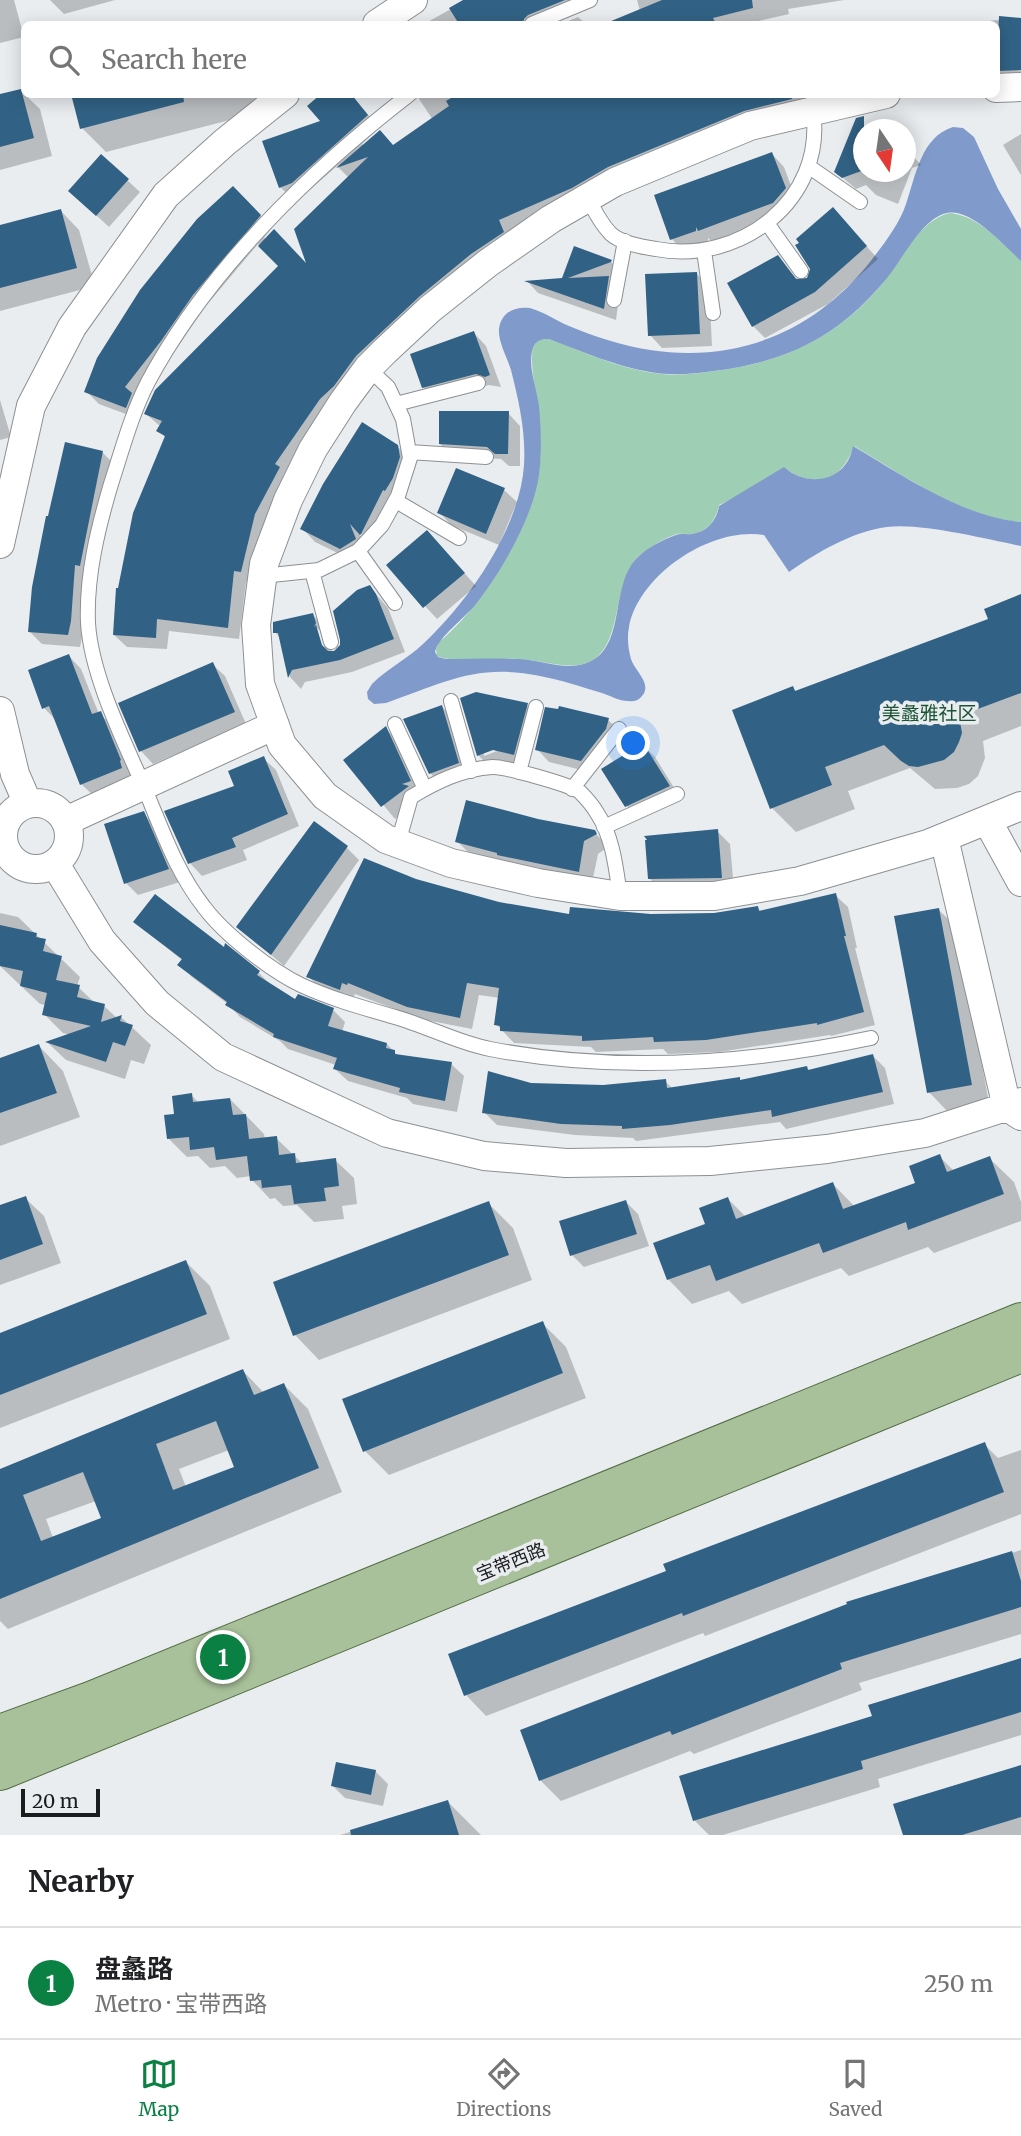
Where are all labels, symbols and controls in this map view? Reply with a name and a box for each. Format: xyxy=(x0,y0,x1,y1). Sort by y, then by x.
search box xyxy=(21,21,1000,98)
icon: search xyxy=(45,41,83,79)
text: Search here xyxy=(101,43,247,76)
north arrow xyxy=(853,119,916,182)
district label: 美蠡雅社区 xyxy=(881,701,977,725)
your location xyxy=(616,726,650,760)
street label: 宝带西路 xyxy=(473,1537,548,1586)
pin: 1 xyxy=(200,1631,246,1683)
scale bar xyxy=(21,1786,100,1818)
text: 20 m xyxy=(32,1789,79,1813)
text: Nearby xyxy=(28,1862,134,1900)
text: 盘蠡路 xyxy=(95,1952,173,1985)
text: 1 xyxy=(46,1969,56,1998)
text: 250 m xyxy=(924,1969,993,1998)
text: Metro · 宝带西路 xyxy=(95,1989,267,2018)
tab: Map xyxy=(139,2055,179,2121)
tab: Directions xyxy=(456,2055,551,2121)
tab: Saved xyxy=(829,2055,882,2121)

